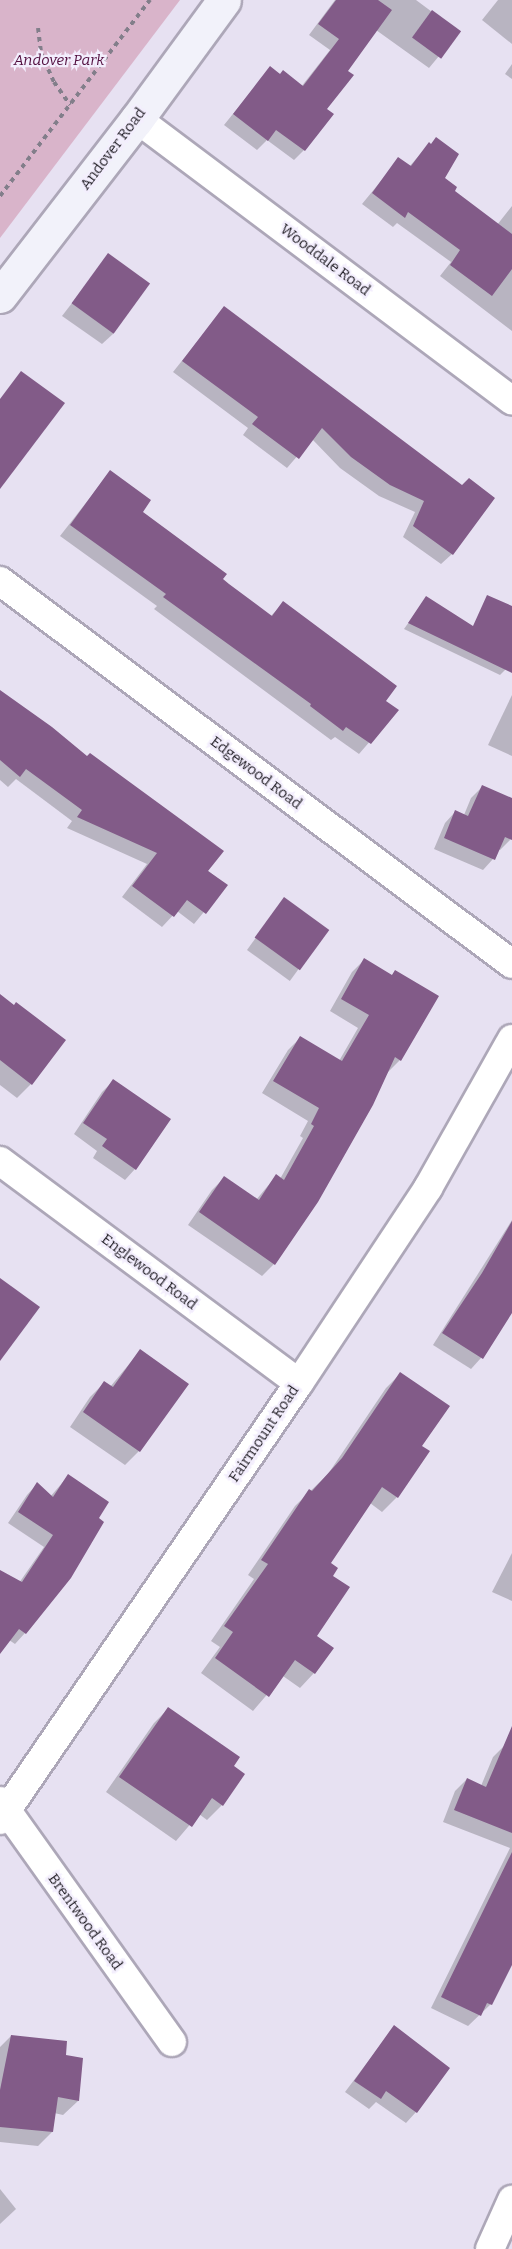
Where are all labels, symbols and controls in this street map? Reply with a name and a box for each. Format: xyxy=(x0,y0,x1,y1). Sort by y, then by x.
park label: Andover Park xyxy=(14,52,104,70)
street label: Andover Road xyxy=(76,105,150,193)
street label: Wooddale Road xyxy=(276,220,374,300)
street label: Edgewood Road xyxy=(207,733,305,813)
street label: Englewood Road xyxy=(98,1230,200,1314)
street label: Fairmount Road xyxy=(225,1382,303,1486)
street label: Brentwood Road xyxy=(44,1870,126,1974)

